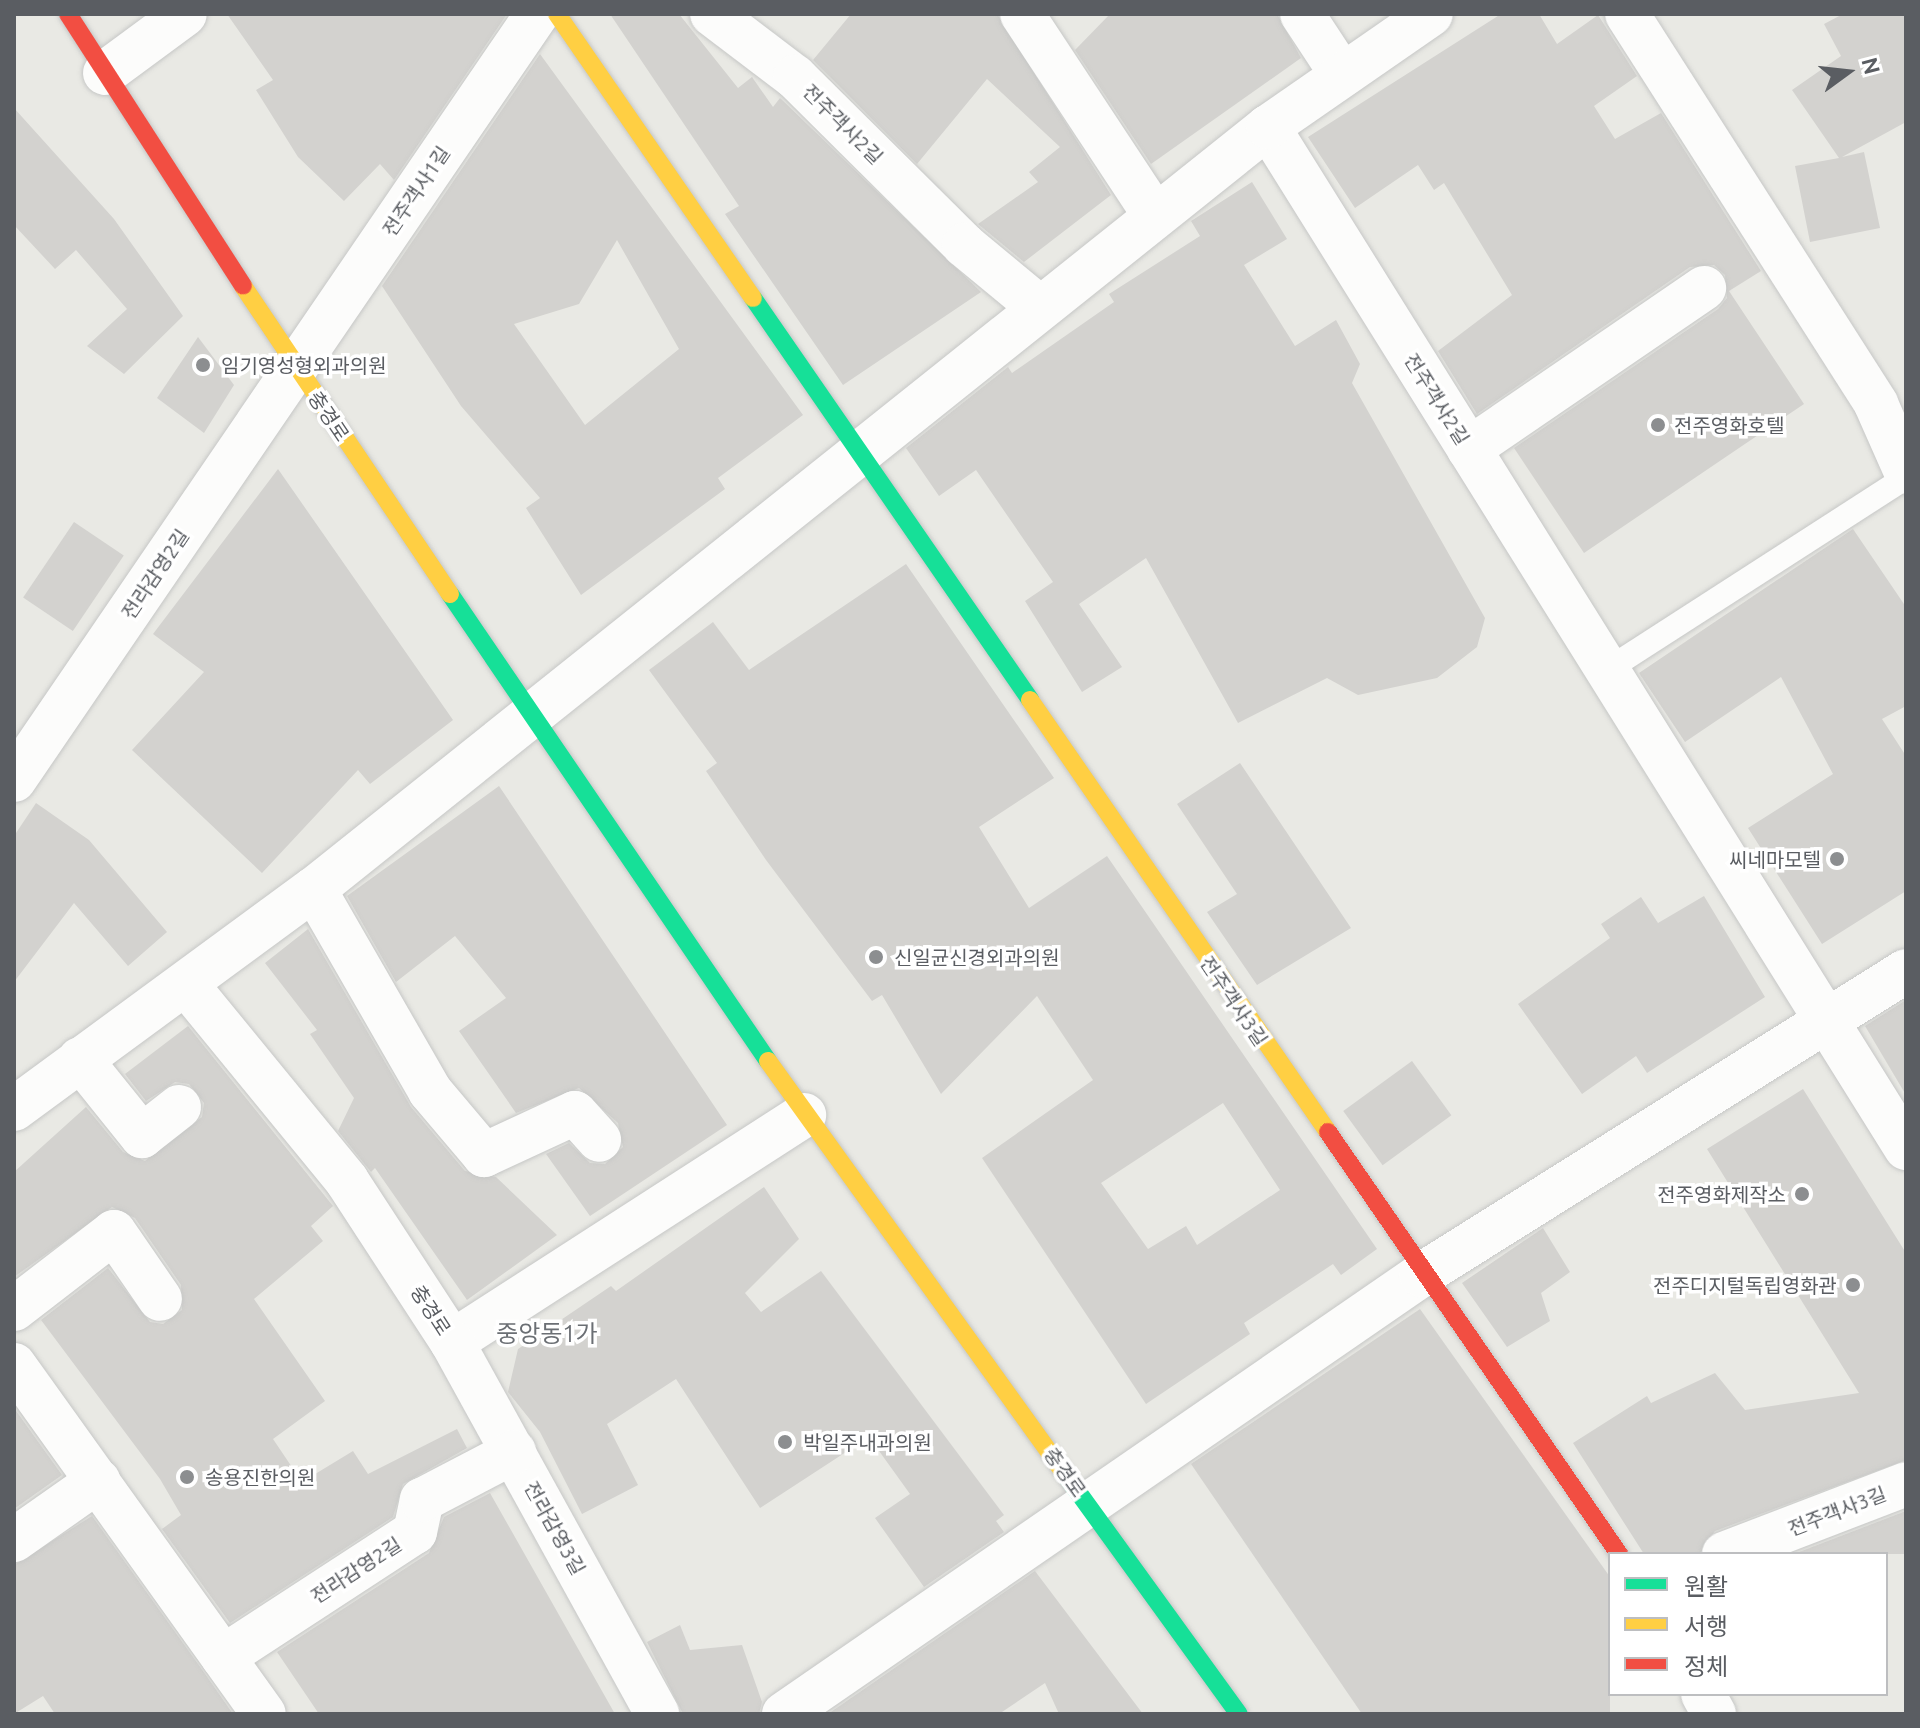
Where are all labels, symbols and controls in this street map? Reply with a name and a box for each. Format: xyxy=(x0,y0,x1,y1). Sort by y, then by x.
north arrow xyxy=(1808,32,1888,112)
text: N xyxy=(1857,54,1886,77)
street label: 전주객사2길 xyxy=(798,79,888,169)
street label: 전주객사1길 xyxy=(377,141,455,241)
street label: 전주객사2길 xyxy=(1399,349,1475,449)
place label: 임기영성형외과의원 xyxy=(221,353,387,377)
marker: 임기영성형외과의원 xyxy=(192,354,214,376)
street label: 충경로 xyxy=(304,386,354,446)
place label: 전주영화호텔 xyxy=(1674,413,1784,437)
marker: 전주영화호텔 xyxy=(1649,416,1667,434)
street label: 전라감영2길 xyxy=(116,524,194,624)
place label: 씨네마모텔 xyxy=(1729,847,1821,871)
marker: 씨네마모텔 xyxy=(1828,850,1846,868)
place label: 신일균신경외과의원 xyxy=(894,945,1060,969)
marker: 신일균신경외과의원 xyxy=(865,946,887,968)
street label: 전주객사3길 xyxy=(1195,951,1273,1051)
place label: 전주영화제작소 xyxy=(1657,1182,1786,1206)
marker: 전주영화제작소 xyxy=(1793,1185,1811,1203)
place label: 전주디지털독립영화관 xyxy=(1653,1273,1837,1297)
marker: 전주디지털독립영화관 xyxy=(1844,1276,1862,1294)
street label: 충경로 xyxy=(406,1280,456,1340)
district label: 중앙동1가 xyxy=(496,1320,598,1348)
place label: 박일주내과의원 xyxy=(803,1430,932,1454)
marker: 박일주내과의원 xyxy=(774,1431,796,1453)
street label: 충경로 xyxy=(1039,1443,1091,1501)
place label: 송용진한의원 xyxy=(205,1465,315,1489)
marker: 송용진한의원 xyxy=(176,1466,198,1488)
street label: 전라감영3길 xyxy=(519,1477,591,1579)
street label: 전주객사3길 xyxy=(1784,1481,1890,1541)
street label: 전라감영2길 xyxy=(306,1532,406,1608)
legend xyxy=(1608,1552,1888,1696)
text: 원활 xyxy=(1684,1573,1728,1600)
text: 서행 xyxy=(1684,1613,1728,1640)
text: 정체 xyxy=(1684,1653,1728,1680)

